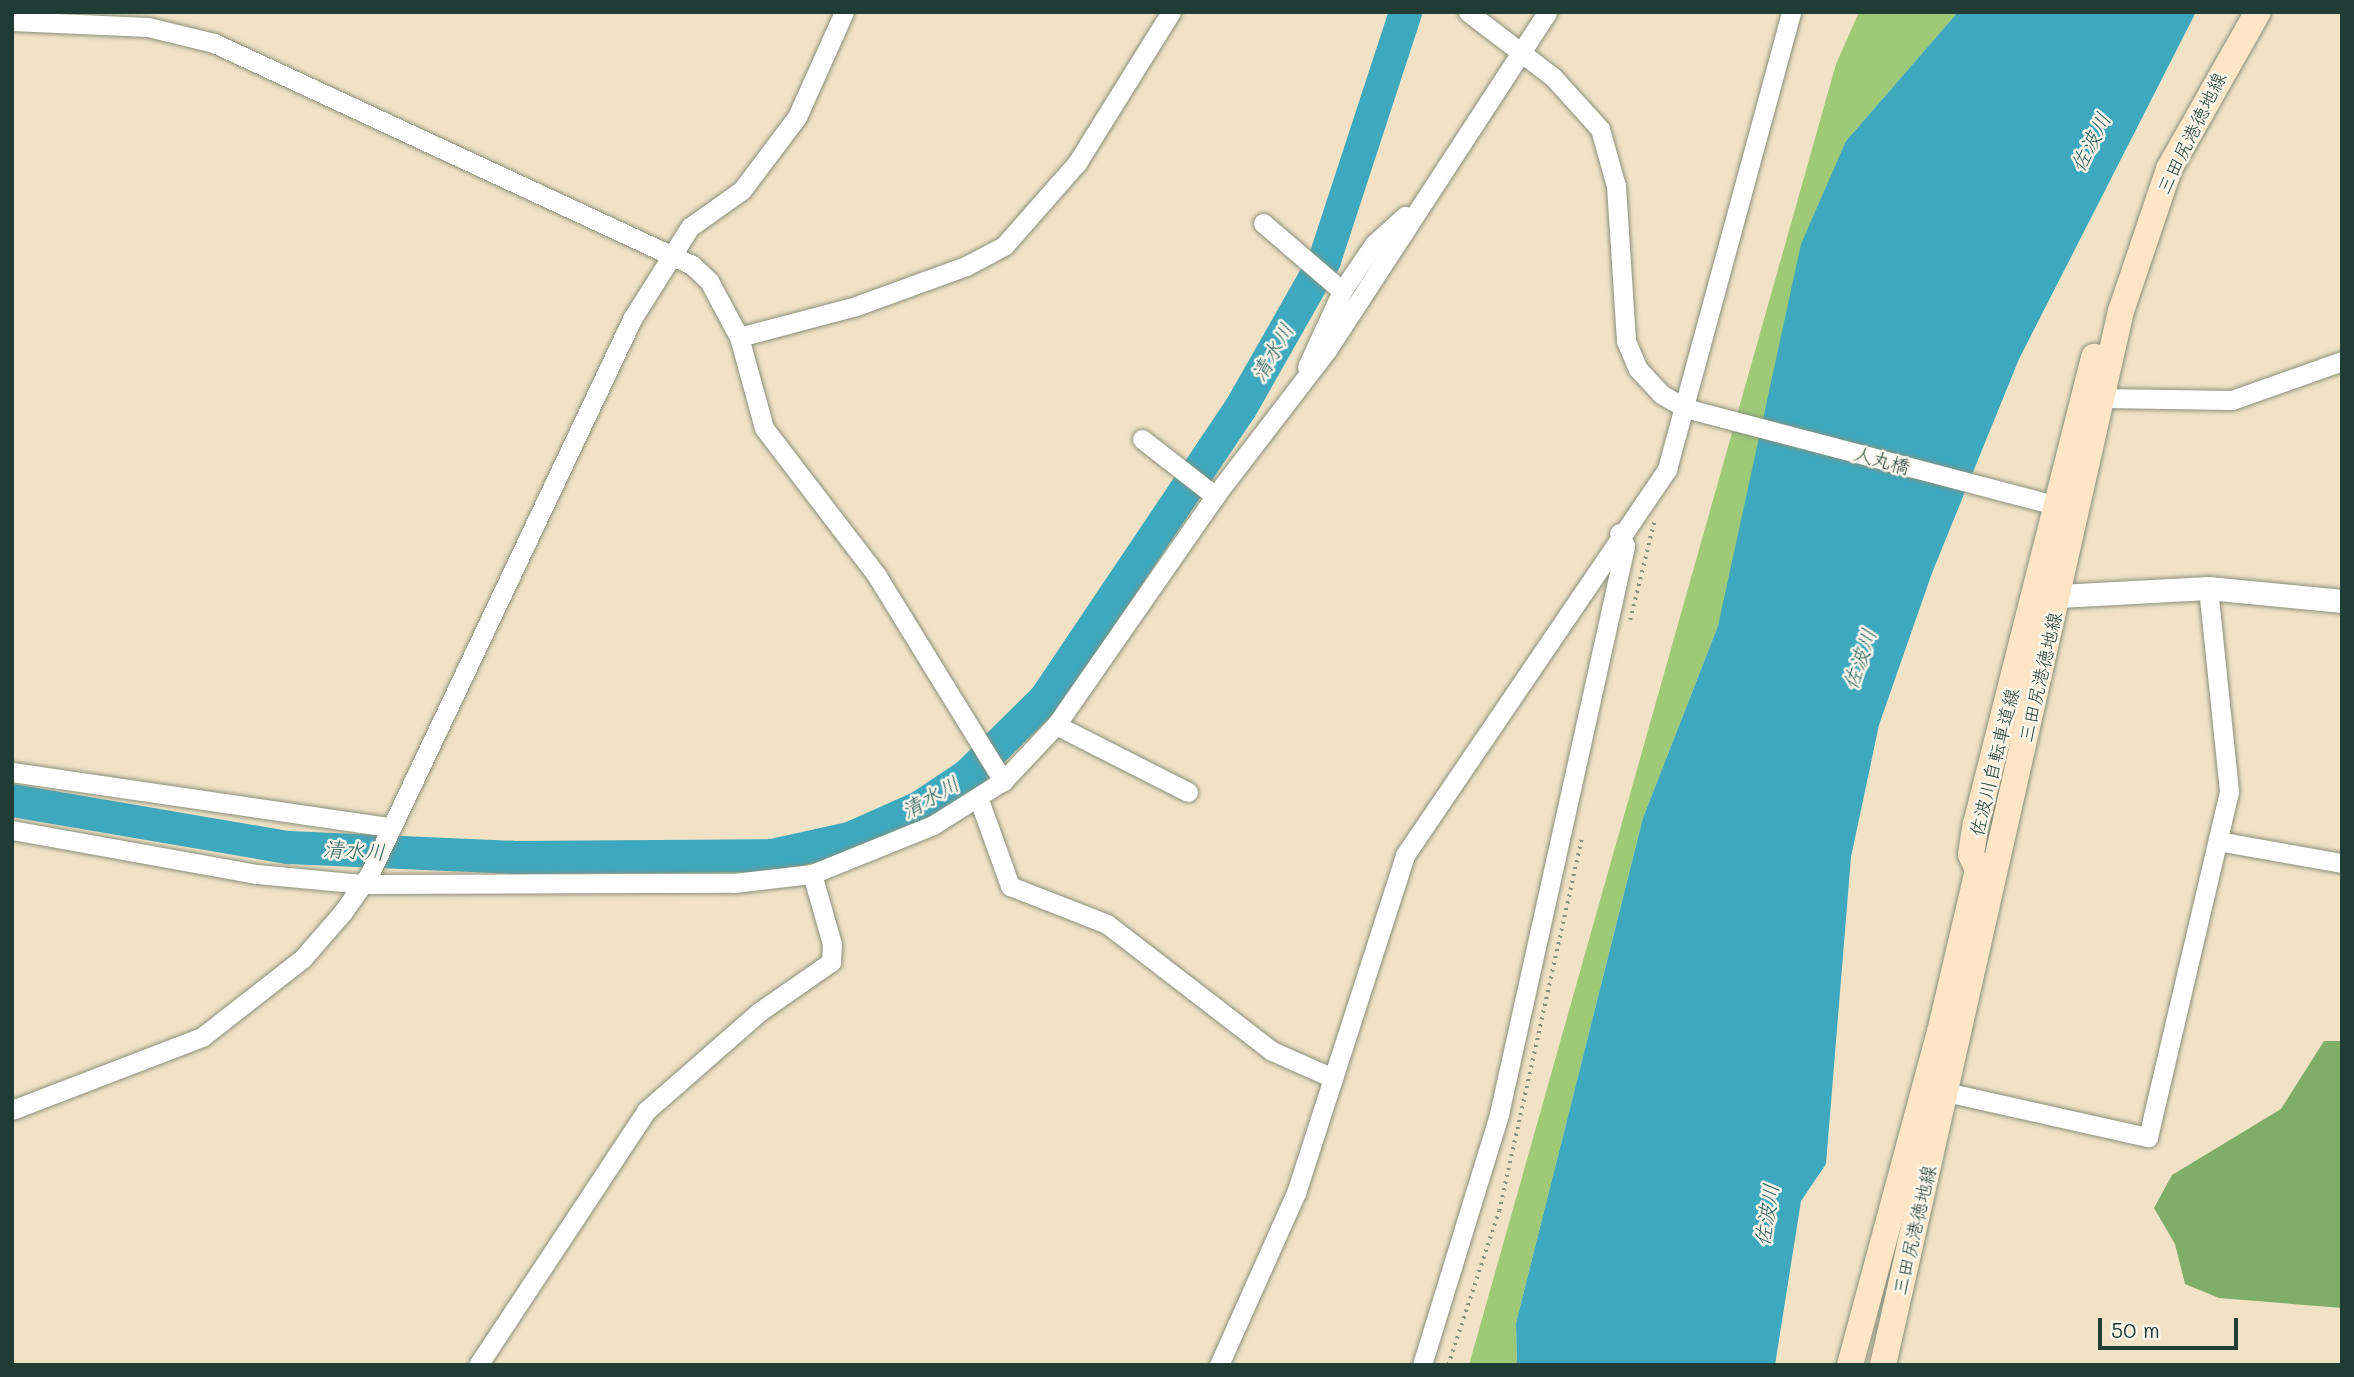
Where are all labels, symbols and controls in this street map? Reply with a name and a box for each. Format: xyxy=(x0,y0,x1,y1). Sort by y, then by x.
street label: 三田尻港徳地線 xyxy=(2152,68,2230,198)
water label: 佐波川 xyxy=(2064,108,2116,176)
water label: 清水川 xyxy=(1245,318,1299,386)
street label: 人丸橋 xyxy=(1852,442,1912,478)
street label: 三田尻港徳地線 xyxy=(2014,610,2066,744)
water label: 佐波川 xyxy=(1837,625,1881,693)
street label: 佐波川自転車道線 xyxy=(1965,685,2023,839)
water label: 清水川 xyxy=(896,770,964,824)
water label: 清水川 xyxy=(322,836,386,864)
street label: 三田尻港徳地線 xyxy=(1888,1163,1940,1297)
water label: 佐波川 xyxy=(1749,1182,1783,1248)
scale bar xyxy=(2102,1304,2242,1348)
text: 50 m xyxy=(2111,1316,2160,1343)

